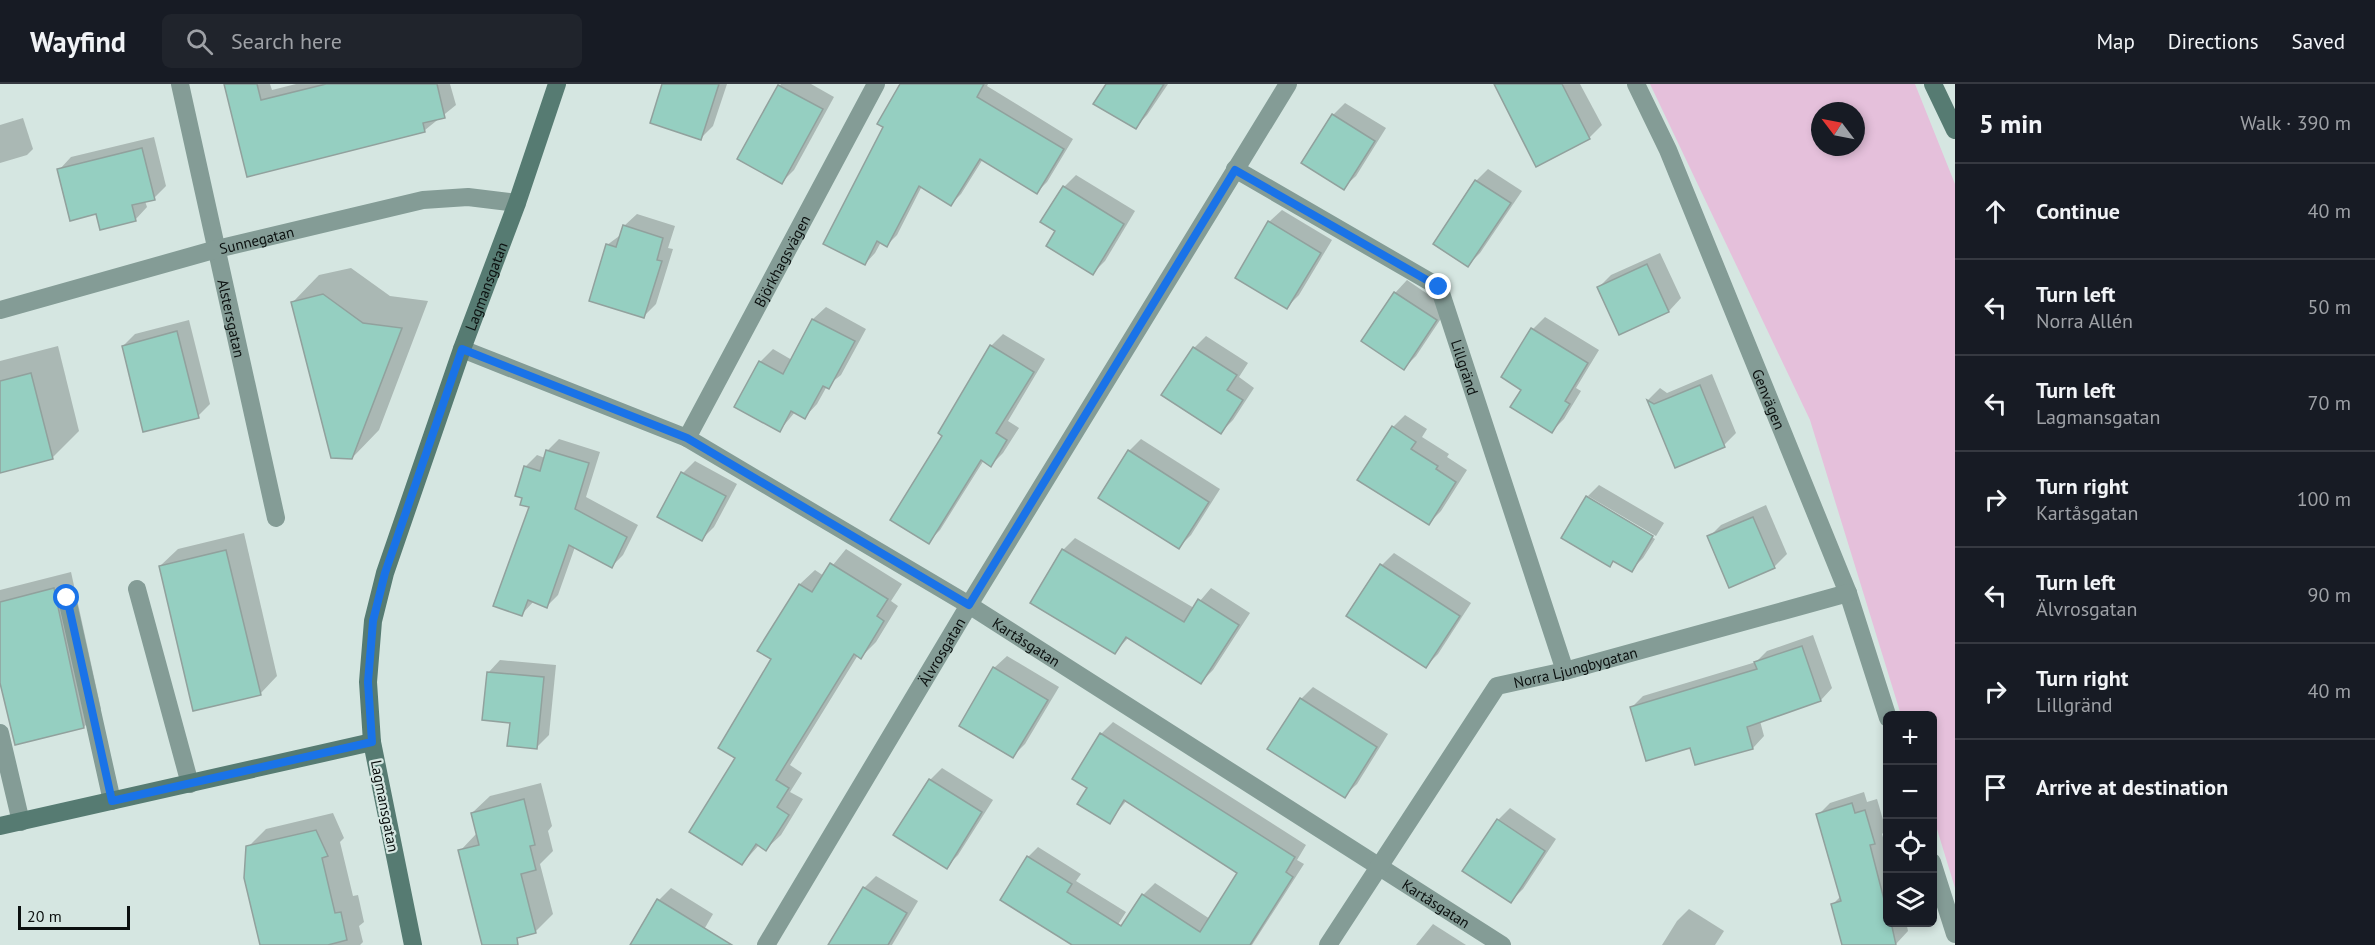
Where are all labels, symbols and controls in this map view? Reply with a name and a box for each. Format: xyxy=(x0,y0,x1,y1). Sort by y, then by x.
search box xyxy=(162,14,582,68)
text: Wayfind xyxy=(30,23,126,60)
icon: search xyxy=(183,25,216,58)
text: Search here xyxy=(231,27,342,55)
text: Map xyxy=(2096,28,2135,55)
text: Directions xyxy=(2168,28,2259,55)
text: Saved xyxy=(2292,28,2345,55)
north arrow xyxy=(1811,102,1865,156)
text: 5 min xyxy=(1979,107,2042,140)
text: Walk · 390 m xyxy=(2240,110,2351,136)
icon: ahead xyxy=(1979,195,2012,228)
text: Continue xyxy=(2036,197,2120,225)
text: 40 m xyxy=(2308,198,2351,224)
street label: Björkhagsvägen xyxy=(749,211,814,310)
street label: Sunnegatan xyxy=(217,222,296,258)
street label: Lagmansgatan xyxy=(460,239,511,333)
route end xyxy=(1425,273,1451,299)
street label: Alstersgatan xyxy=(214,277,250,359)
text: Turn left xyxy=(2036,280,2116,308)
icon: left xyxy=(1979,291,2012,324)
text: 50 m xyxy=(2308,294,2351,320)
text: Norra Allén xyxy=(2036,308,2133,334)
street label: Lillgränd xyxy=(1447,337,1483,397)
street label: Genvägen xyxy=(1748,366,1790,432)
text: Turn left xyxy=(2036,376,2116,404)
icon: left xyxy=(1979,387,2012,420)
text: 70 m xyxy=(2308,390,2351,416)
text: Lagmansgatan xyxy=(2036,404,2160,430)
text: Turn right xyxy=(2036,472,2128,500)
icon: right xyxy=(1979,483,2012,516)
text: 100 m xyxy=(2297,486,2351,512)
text: Kartåsgatan xyxy=(2036,500,2138,526)
text: Turn left xyxy=(2036,568,2116,596)
icon: left xyxy=(1979,579,2012,612)
text: 90 m xyxy=(2308,582,2351,608)
route start xyxy=(53,584,79,610)
text: Älvrosgatan xyxy=(2036,596,2137,622)
street label: Kartåsgatan xyxy=(989,613,1064,670)
street label: Älvrosgatan xyxy=(914,614,969,689)
street label: Norra Ljungbygatan xyxy=(1512,642,1639,692)
text: Turn right xyxy=(2036,664,2128,692)
icon: right xyxy=(1979,675,2012,708)
text: 40 m xyxy=(2308,678,2351,704)
text: Lillgränd xyxy=(2036,692,2113,718)
map controls xyxy=(1883,711,1937,927)
button: + xyxy=(1883,711,1937,765)
street label: Lagmansgatan xyxy=(367,758,403,854)
button: − xyxy=(1883,765,1937,819)
icon: arrive xyxy=(1979,771,2012,804)
text: Arrive at destination xyxy=(2036,773,2228,801)
button: locate xyxy=(1883,819,1937,873)
button: layers xyxy=(1883,873,1937,927)
street label: Kartåsgatan xyxy=(1399,874,1474,932)
scale bar xyxy=(18,903,130,930)
text: 20 m xyxy=(27,906,62,926)

